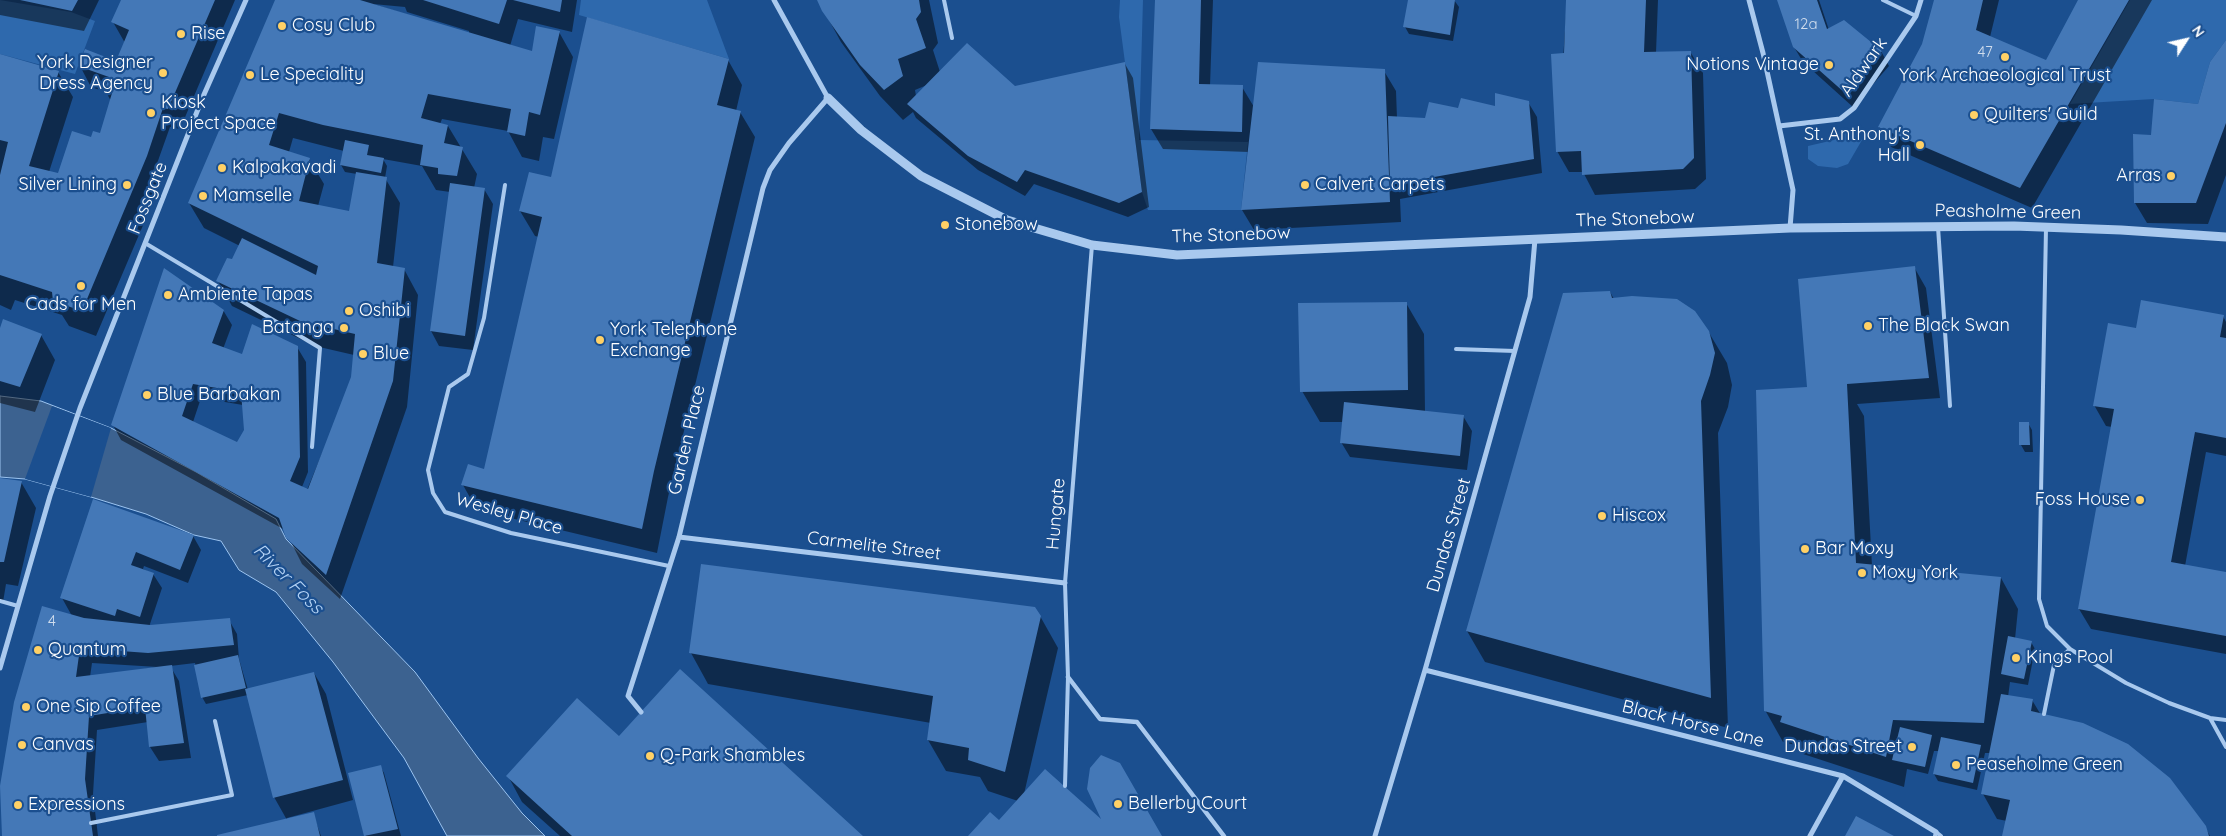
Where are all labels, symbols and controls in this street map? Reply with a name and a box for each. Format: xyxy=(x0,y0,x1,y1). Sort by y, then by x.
place label: Cosy Club xyxy=(292,15,375,37)
house number: 12a xyxy=(1795,15,1817,33)
north arrow xyxy=(2161,15,2211,65)
marker: Cosy Club xyxy=(276,20,288,32)
text: N xyxy=(2188,22,2209,41)
place label: Rise xyxy=(191,23,226,45)
marker: Rise xyxy=(175,28,187,40)
street label: Aldwark xyxy=(1836,33,1892,101)
house number: 47 xyxy=(1977,43,1993,61)
marker: York Archaeological Trust xyxy=(1999,51,2011,63)
place label: York Designer Dress Agency xyxy=(37,52,153,94)
place label: Notions Vintage xyxy=(1686,54,1819,76)
marker: Notions Vintage xyxy=(1823,59,1835,71)
place label: Le Speciality xyxy=(260,64,364,86)
place label: York Archaeological Trust xyxy=(1899,65,2111,87)
marker: York Designer Dress Agency xyxy=(157,67,169,79)
marker: Le Speciality xyxy=(244,69,256,81)
place label: Kiosk Project Space xyxy=(161,92,276,134)
place label: Quilters' Guild xyxy=(1984,104,2098,126)
marker: Kiosk Project Space xyxy=(145,107,157,119)
marker: Quilters' Guild xyxy=(1968,109,1980,121)
place label: St. Anthony's Hall xyxy=(1804,124,1910,166)
marker: St. Anthony's Hall xyxy=(1914,139,1926,151)
place label: Kalpakavadi xyxy=(232,157,336,179)
street label: Fossgate xyxy=(124,159,172,237)
marker: Kalpakavadi xyxy=(216,162,228,174)
place label: Arras xyxy=(2116,165,2161,187)
marker: Arras xyxy=(2165,170,2177,182)
place label: Silver Lining xyxy=(19,174,117,196)
place label: Calvert Carpets xyxy=(1315,174,1444,196)
marker: Silver Lining xyxy=(121,179,133,191)
marker: Calvert Carpets xyxy=(1299,179,1311,191)
place label: Mamselle xyxy=(213,185,292,207)
marker: Mamselle xyxy=(197,190,209,202)
street label: Peasholme Green xyxy=(1934,200,2082,224)
street label: The Stonebow xyxy=(1575,206,1695,232)
place label: Stonebow xyxy=(955,214,1038,236)
marker: Stonebow xyxy=(939,219,951,231)
street label: The Stonebow xyxy=(1171,222,1291,248)
marker: Cads for Men xyxy=(75,280,87,292)
place label: Ambiente Tapas xyxy=(178,284,313,306)
marker: Ambiente Tapas xyxy=(162,289,174,301)
place label: Cads for Men xyxy=(26,294,136,316)
place label: Oshibi xyxy=(359,300,410,322)
marker: Oshibi xyxy=(343,305,355,317)
place label: The Black Swan xyxy=(1878,315,2010,337)
place label: Batanga xyxy=(262,317,334,339)
place label: York Telephone Exchange xyxy=(610,319,737,362)
marker: The Black Swan xyxy=(1862,320,1874,332)
marker: Batanga xyxy=(338,322,350,334)
marker: York Telephone Exchange xyxy=(594,334,606,346)
place label: Blue xyxy=(373,343,409,365)
marker: Blue xyxy=(357,348,369,360)
street label: Garden Place xyxy=(664,383,710,497)
place label: Blue Barbakan xyxy=(157,384,280,406)
marker: Blue Barbakan xyxy=(141,389,153,401)
street label: Dundas Street xyxy=(1422,475,1476,595)
street label: Hungate xyxy=(1042,477,1070,551)
street label: Wesley Place xyxy=(453,488,565,540)
place label: Foss House xyxy=(2035,489,2130,511)
marker: Foss House xyxy=(2134,494,2146,506)
place label: Hiscox xyxy=(1612,505,1666,527)
marker: Hiscox xyxy=(1596,510,1608,522)
street label: Carmelite Street xyxy=(806,527,942,565)
place label: Bar Moxy xyxy=(1815,538,1894,560)
water label: River Foss xyxy=(248,539,328,619)
marker: Bar Moxy xyxy=(1799,543,1811,555)
place label: Moxy York xyxy=(1872,562,1958,584)
marker: Moxy York xyxy=(1856,567,1868,579)
house number: 4 xyxy=(48,612,56,630)
place label: Quantum xyxy=(48,639,126,661)
marker: Quantum xyxy=(32,644,44,656)
place label: Kings Pool xyxy=(2026,647,2113,669)
marker: Kings Pool xyxy=(2010,652,2022,664)
place label: One Sip Coffee xyxy=(36,696,161,718)
street label: Black Horse Lane xyxy=(1620,696,1766,752)
marker: One Sip Coffee xyxy=(20,701,32,713)
place label: Canvas xyxy=(32,734,94,756)
place label: Dundas Street xyxy=(1784,736,1902,758)
marker: Canvas xyxy=(16,739,28,751)
marker: Dundas Street xyxy=(1906,741,1918,753)
place label: Q-Park Shambles xyxy=(660,745,805,767)
marker: Q-Park Shambles xyxy=(644,750,656,762)
place label: Peaseholme Green xyxy=(1966,754,2123,776)
marker: Peaseholme Green xyxy=(1950,759,1962,771)
place label: Bellerby Court xyxy=(1128,793,1247,815)
place label: Expressions xyxy=(28,794,125,816)
marker: Bellerby Court xyxy=(1112,798,1124,810)
marker: Expressions xyxy=(12,799,24,811)

